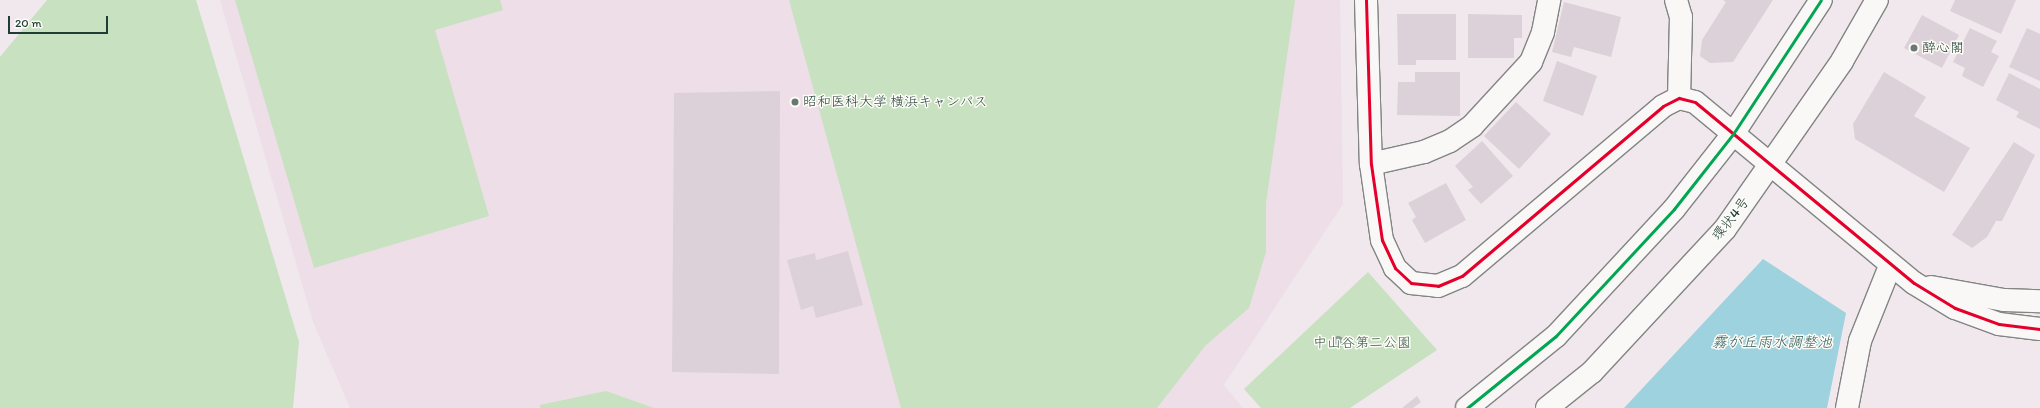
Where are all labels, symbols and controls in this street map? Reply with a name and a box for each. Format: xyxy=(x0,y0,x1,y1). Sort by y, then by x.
scale bar xyxy=(10,8,110,34)
text: 20 m xyxy=(15,16,42,30)
place label: 醉心閣 xyxy=(1922,40,1964,56)
marker: 醉心閣 xyxy=(1909,43,1919,53)
place label: 昭和医科大学 横浜キャンパス xyxy=(803,94,988,110)
marker: 昭和医科大学 横浜キャンパス xyxy=(790,97,800,107)
street label: 環状4号 xyxy=(1709,194,1753,244)
water label: 霧が丘雨水調整池 xyxy=(1712,334,1832,352)
park label: 中山谷第二公園 xyxy=(1313,335,1411,351)

